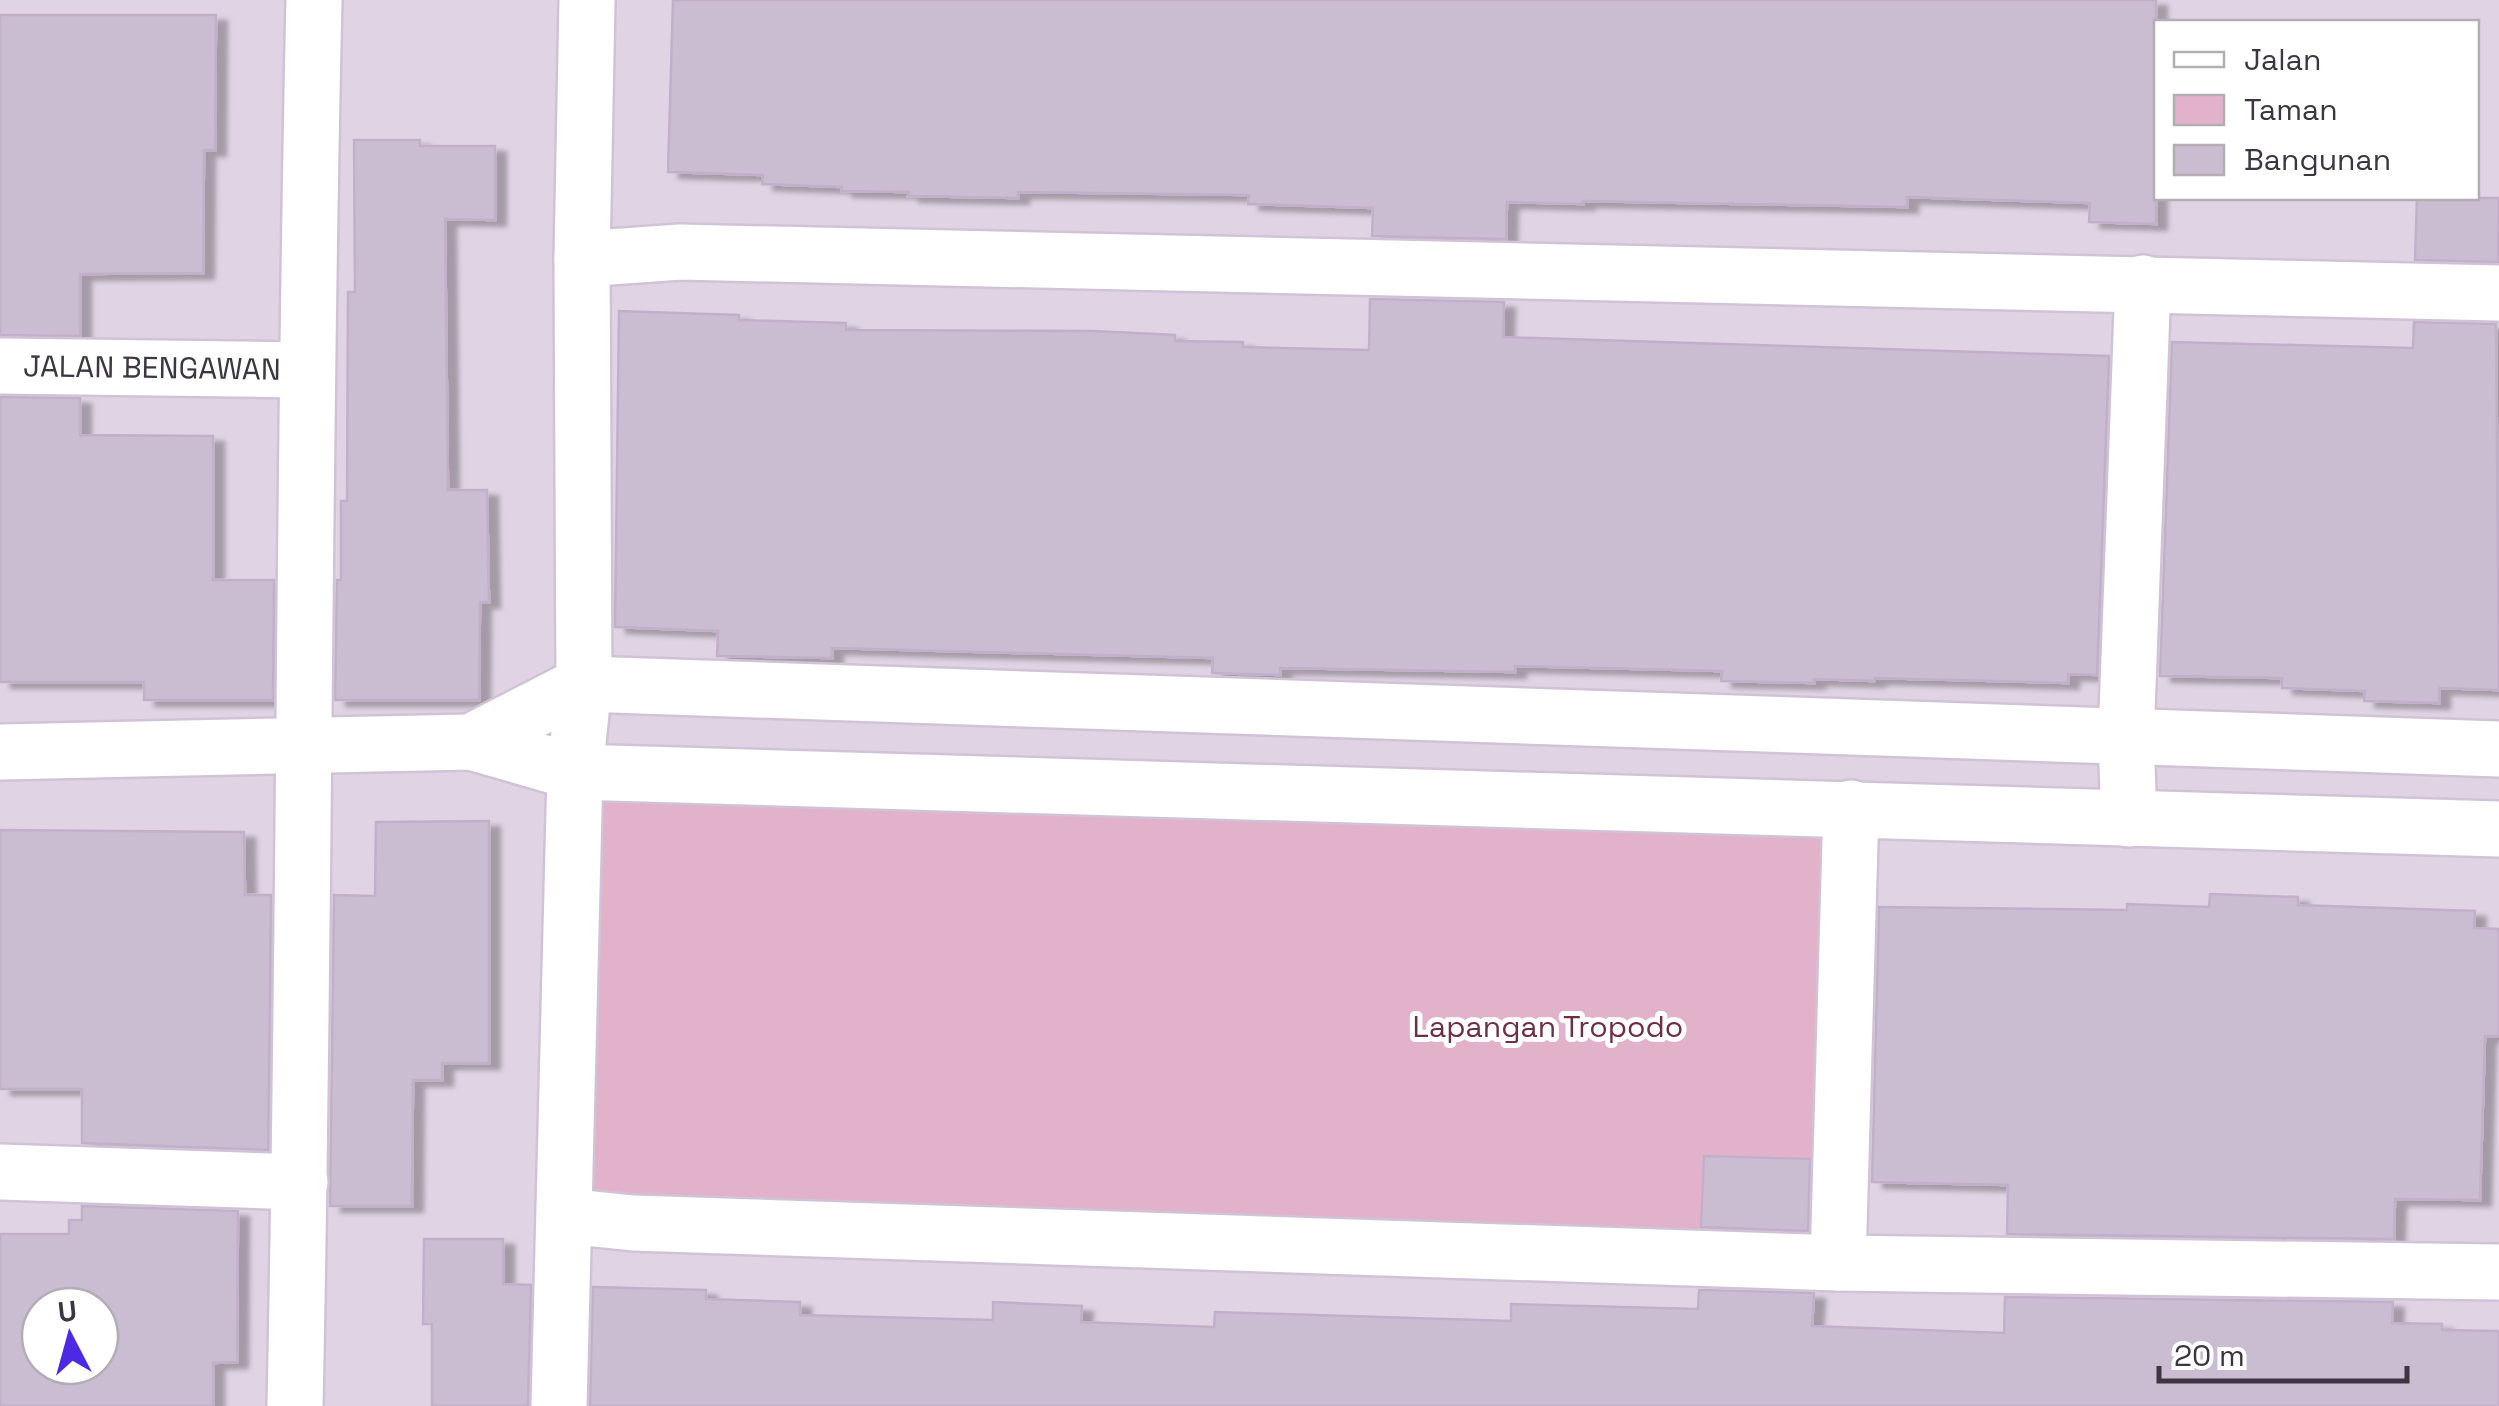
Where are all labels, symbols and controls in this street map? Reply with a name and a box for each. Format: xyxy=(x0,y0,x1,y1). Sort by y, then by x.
legend xyxy=(2154,20,2479,200)
text: Jalan xyxy=(2244,40,2321,79)
text: Taman xyxy=(2244,90,2338,129)
text: Bangunan xyxy=(2244,140,2391,179)
street label: JALAN BENGAWAN xyxy=(23,346,281,389)
park label: Lapangan Tropodo xyxy=(1413,1007,1683,1046)
north arrow xyxy=(20,1286,120,1386)
text: U xyxy=(56,1292,79,1330)
scale bar xyxy=(2159,1321,2406,1383)
text: 20 m xyxy=(2174,1336,2245,1375)

